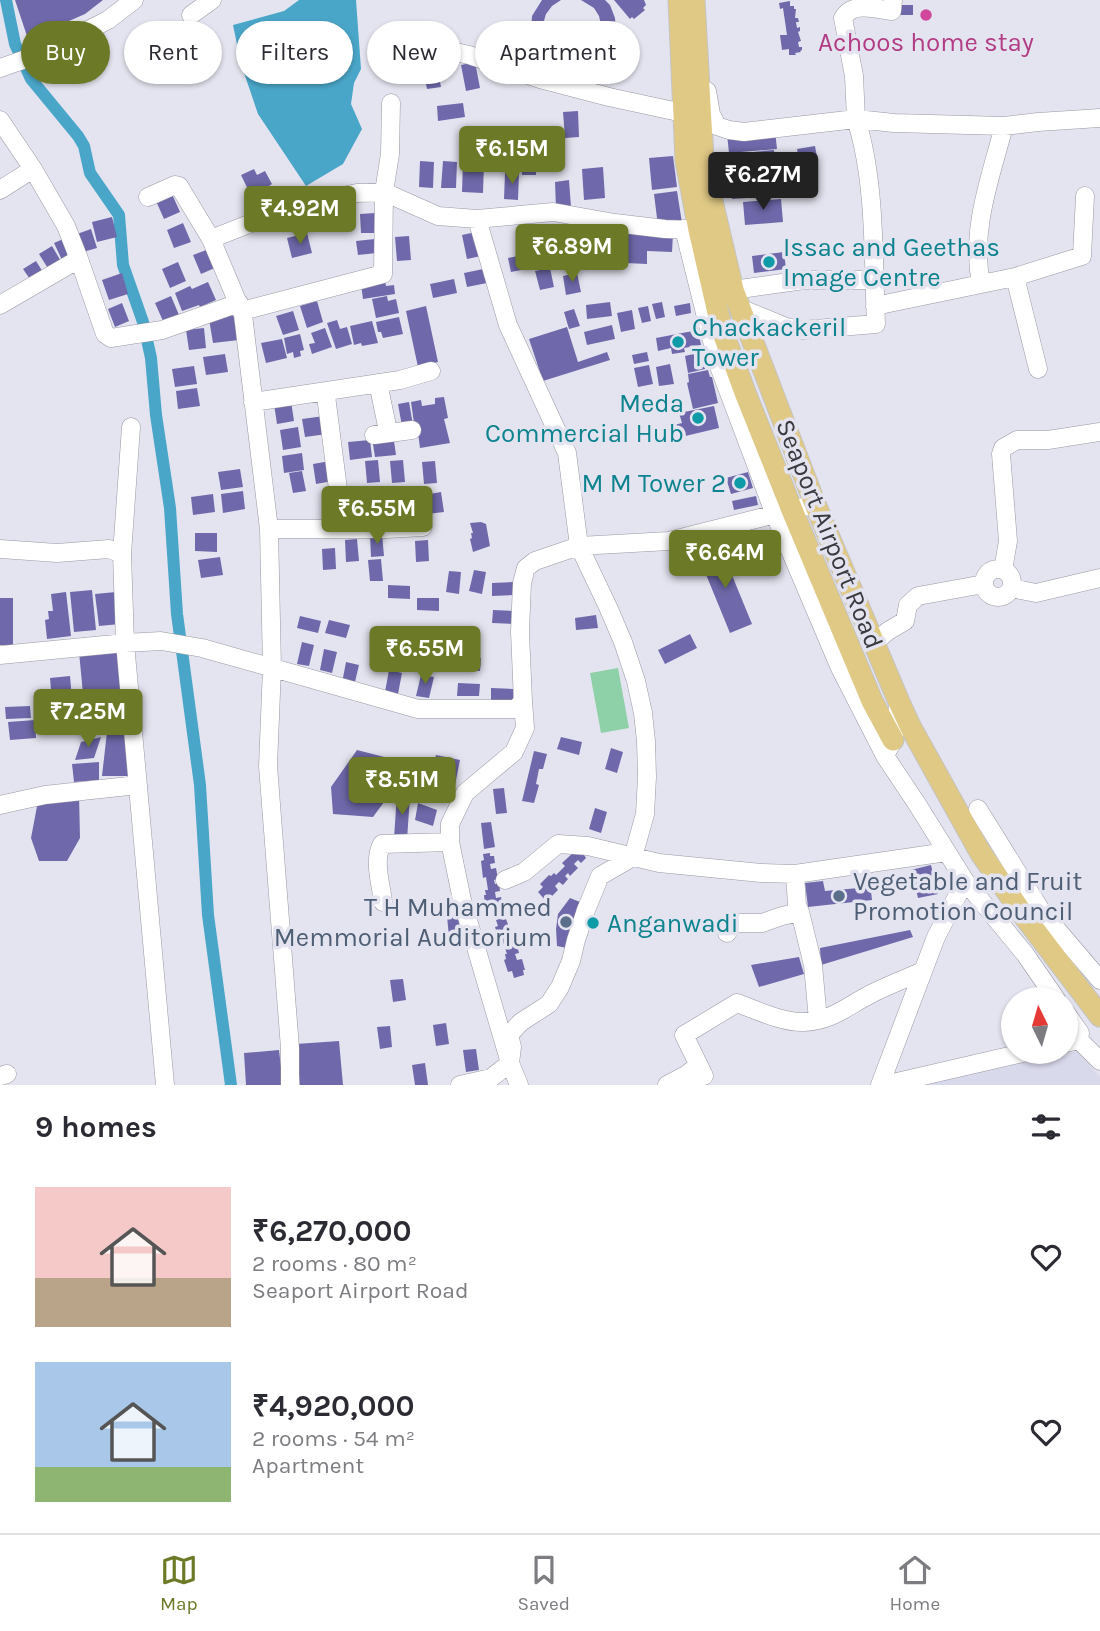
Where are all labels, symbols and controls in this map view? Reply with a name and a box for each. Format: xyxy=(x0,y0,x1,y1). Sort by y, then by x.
marker: Achoos home stay xyxy=(918,7,934,23)
chip: Buy xyxy=(21,21,110,84)
chip: Rent xyxy=(124,21,222,84)
chip: Filters xyxy=(236,21,353,84)
chip: New xyxy=(367,21,461,84)
chip: Apartment xyxy=(475,21,640,84)
place label: Achoos home stay xyxy=(818,27,1034,58)
pin: ₹6.15M xyxy=(455,127,569,186)
text: ₹6.15M xyxy=(475,135,549,162)
pin: ₹6.27M xyxy=(706,152,820,212)
text: ₹6.27M xyxy=(724,161,802,188)
pin: ₹4.92M xyxy=(243,187,357,246)
text: ₹4.92M xyxy=(260,195,340,222)
pin: ₹6.89M xyxy=(515,224,629,284)
place label: Issac and Geethas Image Centre xyxy=(783,232,1000,293)
text: ₹6.89M xyxy=(531,233,613,260)
marker: Issac and Geethas Image Centre xyxy=(761,254,777,270)
place label: Chackackeril Tower xyxy=(692,312,846,373)
marker: Chackackeril Tower xyxy=(670,334,686,350)
place label: Meda Commercial Hub xyxy=(485,388,684,449)
marker: Meda Commercial Hub xyxy=(690,410,706,426)
street label: Seaport Airport Road xyxy=(769,415,890,654)
place label: M M Tower 2 xyxy=(582,468,726,499)
marker: M M Tower 2 xyxy=(732,475,748,491)
pin: ₹6.55M xyxy=(320,486,434,546)
text: ₹6.55M xyxy=(338,495,416,522)
pin: ₹6.64M xyxy=(668,530,782,590)
text: ₹6.64M xyxy=(685,539,765,566)
pin: ₹6.55M xyxy=(368,626,482,686)
text: ₹6.55M xyxy=(386,635,464,662)
pin: ₹7.25M xyxy=(31,690,145,749)
text: ₹7.25M xyxy=(50,698,126,725)
pin: ₹8.51M xyxy=(345,758,459,817)
text: ₹8.51M xyxy=(365,766,439,793)
place label: Vegetable and Fruit Promotion Council xyxy=(853,866,1083,927)
marker: Vegetable and Fruit Promotion Council xyxy=(831,888,847,904)
place label: T H Muhammed Memmorial Auditorium xyxy=(274,892,552,953)
place label: Anganwadi xyxy=(607,908,739,939)
marker: T H Muhammed Memmorial Auditorium xyxy=(558,914,574,930)
marker: Anganwadi xyxy=(585,915,601,931)
north arrow xyxy=(1001,987,1078,1064)
map controls xyxy=(1001,987,1078,1064)
icon: filters xyxy=(1027,1108,1065,1146)
text: 9 homes xyxy=(35,1109,157,1145)
text: ₹6,270,000 xyxy=(252,1213,412,1249)
icon: home xyxy=(91,1215,175,1299)
icon: heart xyxy=(1027,1238,1065,1276)
text: 2 rooms · 80 m² xyxy=(252,1250,417,1277)
text: Seaport Airport Road xyxy=(252,1277,469,1304)
text: ₹4,920,000 xyxy=(252,1388,415,1424)
icon: home xyxy=(91,1390,175,1474)
icon: heart xyxy=(1027,1413,1065,1451)
text: 2 rooms · 54 m² xyxy=(252,1425,415,1452)
text: Apartment xyxy=(252,1452,364,1479)
tab: Map xyxy=(160,1551,198,1615)
tab: Saved xyxy=(517,1551,570,1615)
tab: Home xyxy=(890,1551,940,1615)

